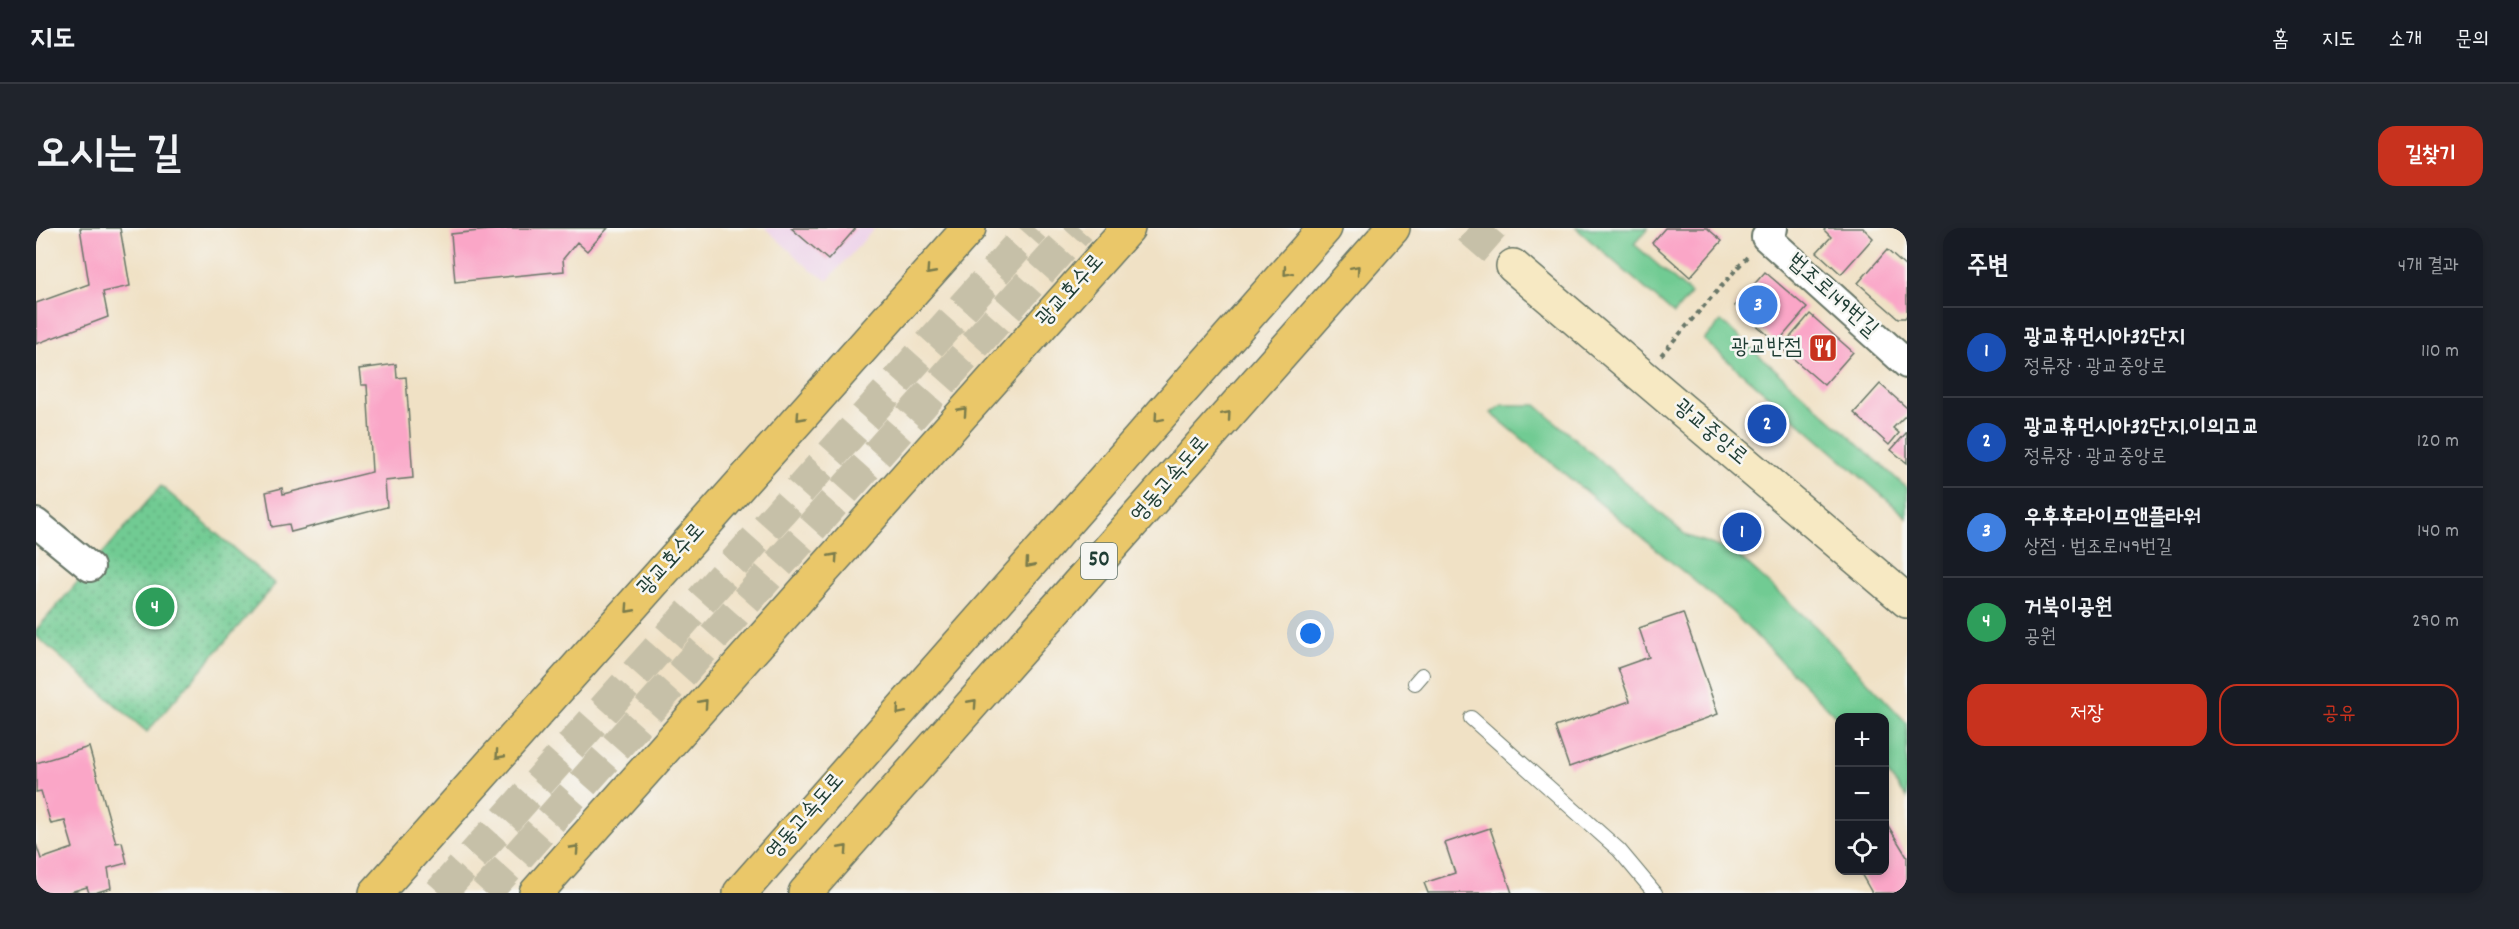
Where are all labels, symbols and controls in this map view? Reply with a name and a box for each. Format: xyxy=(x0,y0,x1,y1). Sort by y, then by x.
text: 지도 xyxy=(30,21,75,61)
text: 홈 xyxy=(2272,26,2289,56)
text: 지도 xyxy=(2322,26,2355,56)
text: 소개 xyxy=(2388,26,2422,56)
text: 문의 xyxy=(2455,26,2489,56)
button: 길찾기 xyxy=(2378,126,2483,186)
text: 오시는 길 xyxy=(36,127,181,187)
street label: 법조로149번길 xyxy=(1780,247,1884,345)
street label: 광교호수로 xyxy=(1030,248,1112,334)
text: 주변 xyxy=(1967,249,2009,286)
text: 4개 결과 xyxy=(2398,253,2459,281)
one-way arrow xyxy=(926,264,937,275)
one-way arrow xyxy=(1283,265,1294,276)
one-way arrow xyxy=(1349,265,1360,276)
pin: 3 xyxy=(1738,282,1778,328)
text: 광교휴먼시아32단지 xyxy=(2024,323,2185,354)
restaurant icon: 광교반점 xyxy=(1807,332,1839,364)
place label: 광교반점 xyxy=(1731,333,1802,364)
text: 1 xyxy=(1984,338,1989,366)
text: 110 m xyxy=(2421,338,2459,366)
text: 정류장 · 광교중앙로 xyxy=(2024,354,2167,382)
street label: 광교중앙로 xyxy=(1666,393,1754,473)
pin: 2 xyxy=(1748,402,1786,446)
one-way arrow xyxy=(956,408,967,418)
one-way arrow xyxy=(796,410,807,420)
one-way arrow xyxy=(1154,411,1165,422)
one-way arrow xyxy=(1220,412,1231,422)
text: 광교휴먼시아32단지.이의고교 xyxy=(2024,413,2259,444)
text: 2 xyxy=(1982,428,1991,456)
text: 120 m xyxy=(2417,428,2459,456)
street label: 영동고속도로 xyxy=(1124,430,1218,530)
text: 정류장 · 광교중앙로 xyxy=(2024,444,2167,472)
text: 우후후라이프앤플라워 xyxy=(2024,503,2201,534)
pin: 1 xyxy=(1722,510,1762,554)
street label: 광교호수로 xyxy=(631,517,713,603)
text: 3 xyxy=(1982,518,1991,546)
text: 140 m xyxy=(2417,518,2459,546)
text: 상점 · 법조로149번길 xyxy=(2024,534,2172,562)
road number: 50 xyxy=(1081,543,1117,579)
one-way arrow xyxy=(827,554,838,564)
one-way arrow xyxy=(1025,557,1036,568)
pin: 4 xyxy=(136,584,174,629)
text: 거북이공원 xyxy=(2024,593,2113,624)
one-way arrow xyxy=(625,603,636,613)
text: 4 xyxy=(1982,608,1991,636)
text: 290 m xyxy=(2412,608,2459,636)
your location xyxy=(1296,619,1325,648)
text: 공원 xyxy=(2024,624,2056,652)
button: 저장 xyxy=(1967,684,2207,746)
button: 공유 xyxy=(2219,684,2459,746)
one-way arrow xyxy=(697,699,708,710)
one-way arrow xyxy=(966,699,977,710)
one-way arrow xyxy=(896,704,907,715)
map controls xyxy=(1835,713,1889,875)
button: + xyxy=(1835,713,1889,767)
one-way arrow xyxy=(495,748,506,759)
street label: 영동고속도로 xyxy=(759,767,853,867)
button: − xyxy=(1835,767,1889,821)
button: locate xyxy=(1835,821,1889,875)
one-way arrow xyxy=(568,845,579,856)
one-way arrow xyxy=(837,845,848,856)

